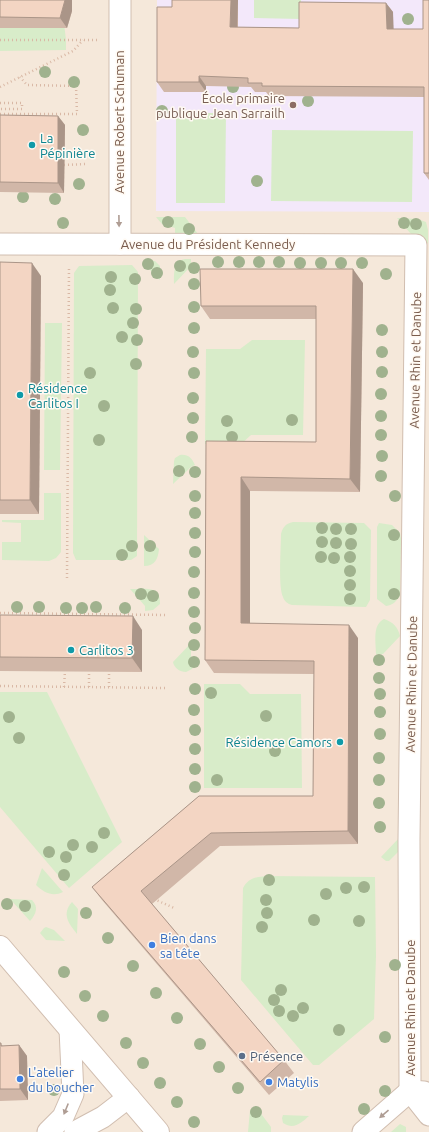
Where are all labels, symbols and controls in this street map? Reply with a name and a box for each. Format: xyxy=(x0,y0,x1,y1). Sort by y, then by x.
street label: Avenue Robert Schuman xyxy=(112,50,126,194)
place label: École primaire publique Jean Sarrailh xyxy=(156,90,285,120)
marker: École primaire publique Jean Sarrailh xyxy=(288,100,298,110)
place label: La Pépinière xyxy=(40,131,95,160)
marker: La Pépinière xyxy=(27,140,37,150)
one-way arrow xyxy=(116,215,122,228)
street label: Avenue du Président Kennedy xyxy=(121,237,295,251)
street label: Avenue Rhin et Danube xyxy=(407,292,423,428)
place label: Résidence Carlitos I xyxy=(28,381,87,410)
marker: Résidence Carlitos I xyxy=(15,390,25,400)
street label: Avenue Rhin et Danube xyxy=(403,616,419,752)
place label: Carlitos 3 xyxy=(79,643,134,657)
marker: Carlitos 3 xyxy=(66,645,76,655)
place label: Résidence Camors xyxy=(226,735,332,749)
marker: Résidence Camors xyxy=(335,737,345,747)
place label: Bien dans sa tête xyxy=(160,931,217,960)
marker: Bien dans sa tête xyxy=(147,940,157,950)
street label: Avenue Rhin et Danube xyxy=(403,940,417,1076)
place label: Présence xyxy=(250,1049,303,1063)
marker: Présence xyxy=(237,1051,247,1061)
place label: L'atelier du boucher xyxy=(28,1065,94,1094)
marker: L'atelier du boucher xyxy=(15,1074,25,1084)
place label: Matylis xyxy=(277,1075,319,1089)
marker: Matylis xyxy=(264,1077,274,1087)
one-way arrow xyxy=(63,1103,69,1115)
one-way arrow xyxy=(379,1109,390,1118)

